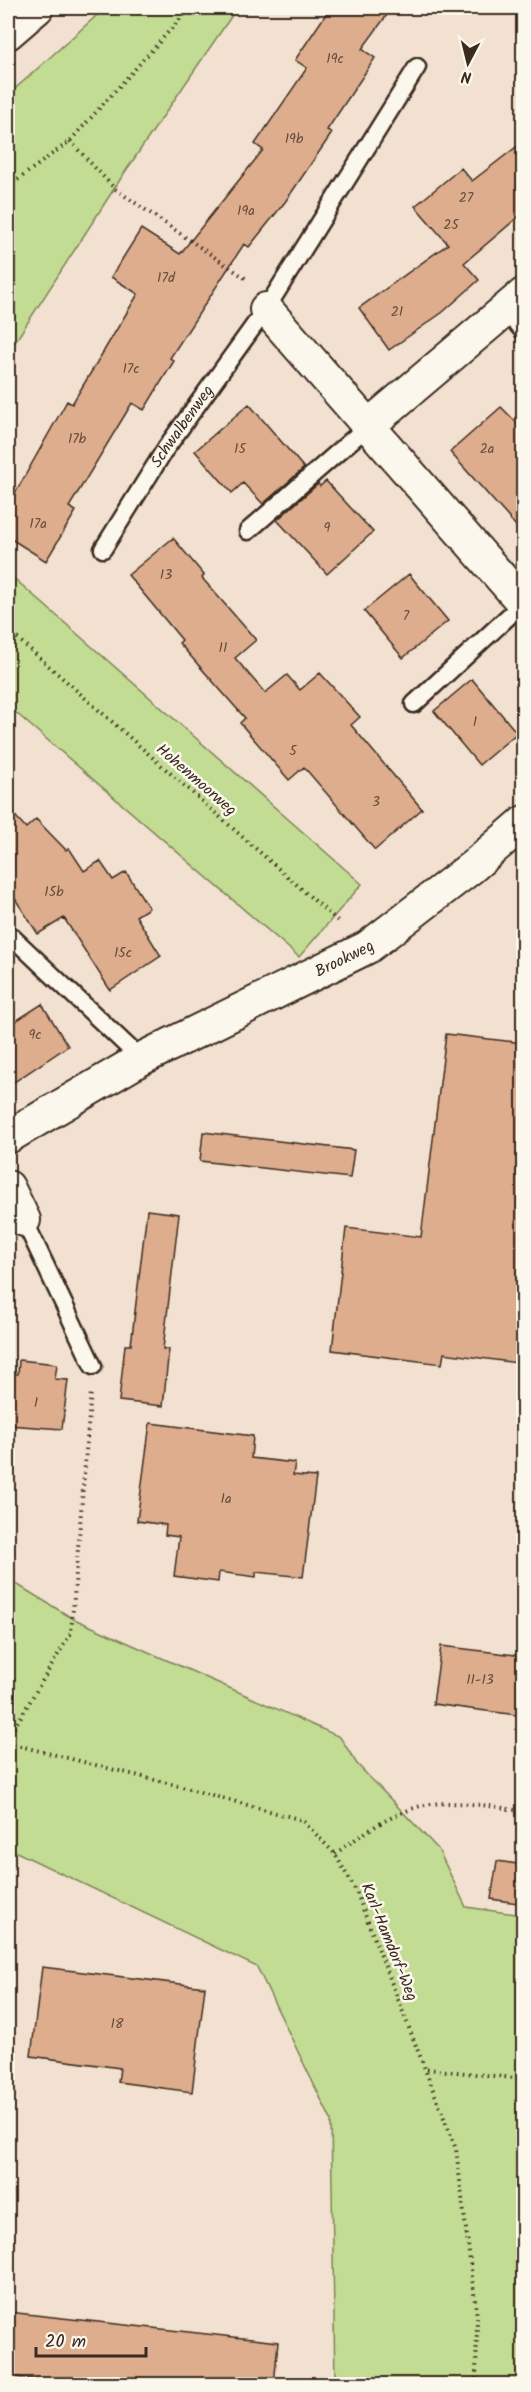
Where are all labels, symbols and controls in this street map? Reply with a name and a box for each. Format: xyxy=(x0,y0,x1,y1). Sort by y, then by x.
north arrow xyxy=(438,33,498,93)
house number: 19c xyxy=(326,48,344,70)
text: N xyxy=(460,63,473,89)
house number: 19b xyxy=(285,128,304,150)
house number: 27 xyxy=(459,187,474,209)
house number: 19a xyxy=(237,200,255,222)
house number: 25 xyxy=(443,214,460,236)
house number: 17d xyxy=(157,267,176,289)
house number: 21 xyxy=(391,301,403,323)
house number: 17c xyxy=(122,358,140,380)
street label: Schwalbenweg xyxy=(144,380,220,473)
house number: 17b xyxy=(68,428,87,450)
house number: 15 xyxy=(234,438,247,460)
house number: 2a xyxy=(480,438,494,460)
house number: 17a xyxy=(29,513,47,535)
house number: 9 xyxy=(324,517,331,539)
house number: 13 xyxy=(160,564,172,586)
house number: 7 xyxy=(403,605,410,627)
house number: 11 xyxy=(219,637,227,659)
house number: 1 xyxy=(473,711,477,733)
street label: Hohenmoorweg xyxy=(150,738,242,822)
house number: 5 xyxy=(289,740,298,762)
house number: 3 xyxy=(372,791,380,813)
house number: 15b xyxy=(44,881,64,903)
street label: Brookweg xyxy=(311,934,380,984)
house number: 15c xyxy=(114,942,132,964)
house number: 9c xyxy=(28,1024,42,1046)
house number: 1 xyxy=(34,1392,38,1414)
house number: 1a xyxy=(221,1488,231,1510)
house number: 11-13 xyxy=(466,1669,494,1691)
street label: Karl-Hamdorf-Weg xyxy=(354,1879,424,2005)
house number: 18 xyxy=(111,2013,124,2035)
scale bar xyxy=(36,2320,146,2358)
text: 20 m xyxy=(45,2328,86,2357)

